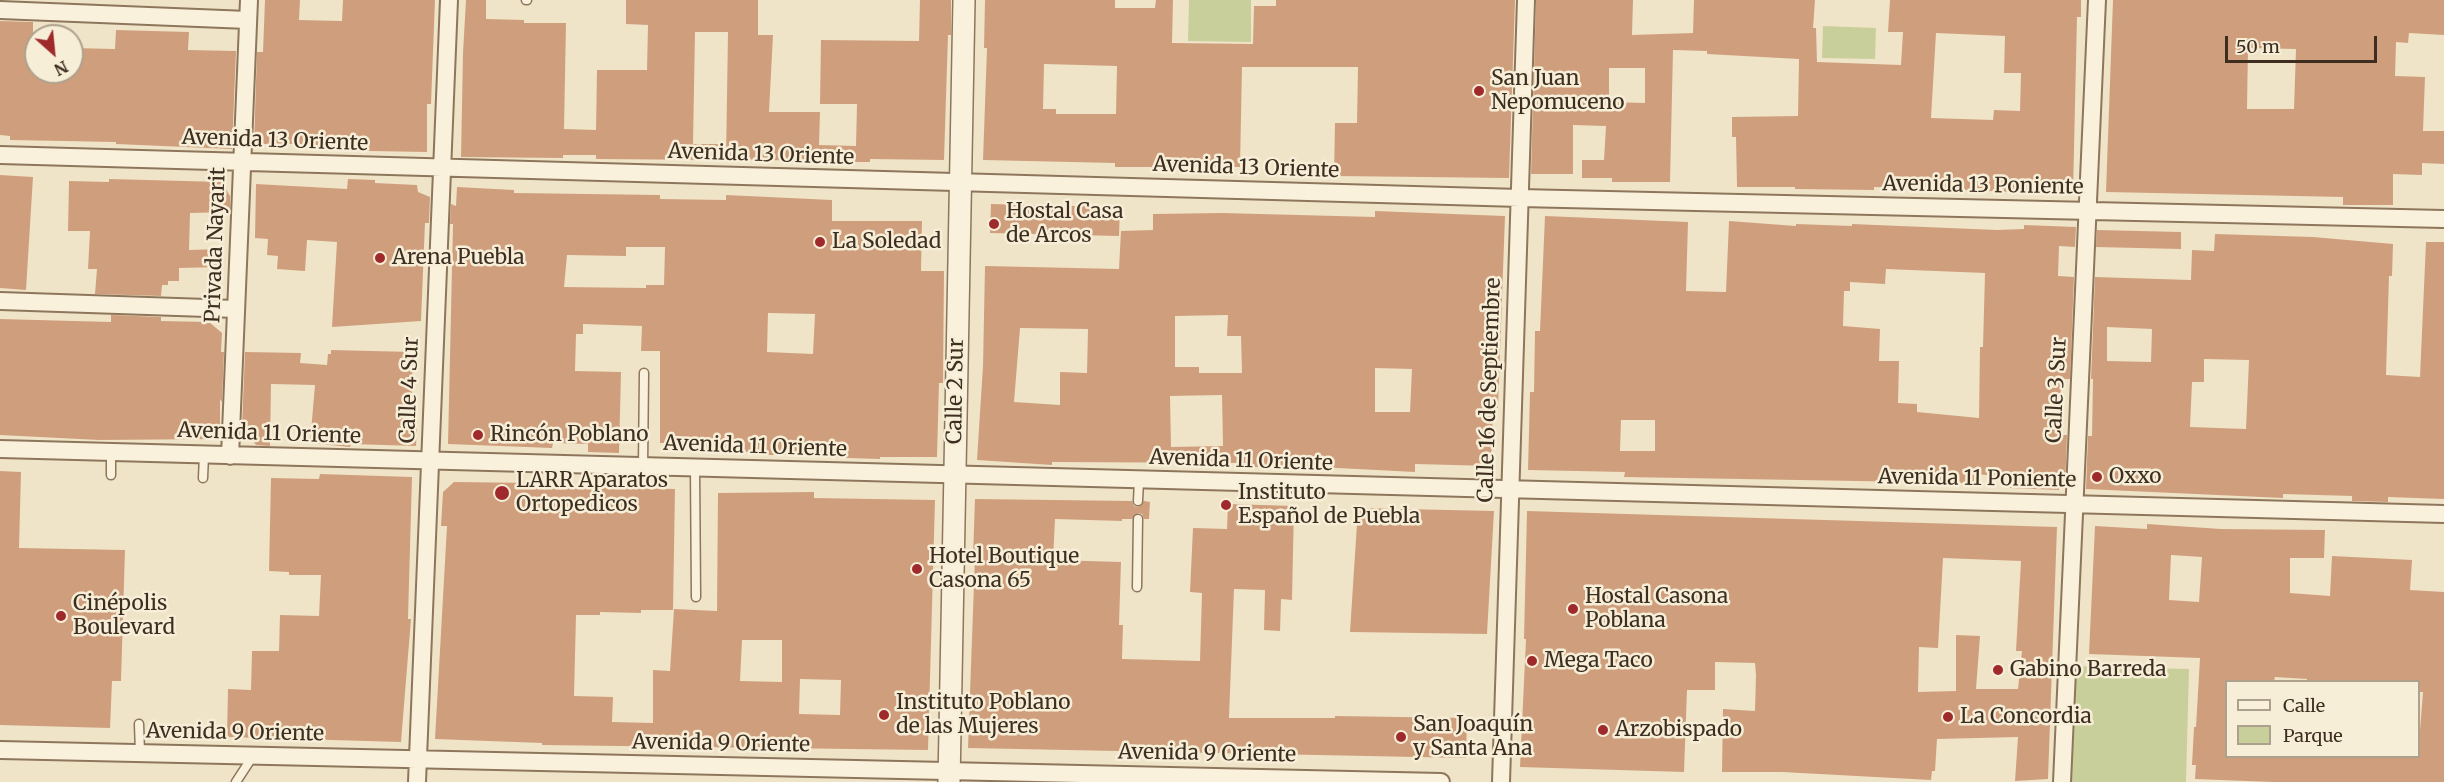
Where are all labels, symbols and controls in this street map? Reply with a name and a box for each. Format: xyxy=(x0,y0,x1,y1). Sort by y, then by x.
north arrow xyxy=(24,24,84,84)
scale bar xyxy=(2228,24,2380,62)
text: 50 m xyxy=(2236,35,2280,58)
text: N xyxy=(51,56,71,80)
place label: San Juan Nepomuceno xyxy=(1491,66,1625,116)
marker: San Juan Nepomuceno xyxy=(1472,84,1486,98)
street label: Avenida 13 Oriente xyxy=(181,125,369,157)
street label: Avenida 13 Oriente xyxy=(667,139,855,171)
street label: Avenida 13 Oriente xyxy=(1152,152,1340,184)
street label: Privada Nayarit xyxy=(201,167,231,323)
street label: Avenida 13 Poniente xyxy=(1882,172,2084,200)
place label: Hostal Casa de Arcos xyxy=(1006,199,1123,249)
marker: Hostal Casa de Arcos xyxy=(987,217,1001,231)
place label: La Soledad xyxy=(832,229,941,255)
marker: La Soledad xyxy=(813,235,827,249)
place label: Arena Puebla xyxy=(392,245,525,271)
marker: Arena Puebla xyxy=(373,251,387,265)
street label: Calle 16 de Septiembre xyxy=(1473,277,1507,503)
street label: Calle 4 Sur xyxy=(396,336,424,444)
street label: Calle 3 Sur xyxy=(2042,336,2072,444)
street label: Calle 2 Sur xyxy=(942,338,970,444)
street label: Avenida 11 Oriente xyxy=(177,418,361,450)
place label: Rincón Poblano xyxy=(490,422,649,448)
marker: Rincón Poblano xyxy=(471,428,485,442)
street label: Avenida 11 Oriente xyxy=(663,431,847,463)
street label: Avenida 11 Oriente xyxy=(1149,445,1333,477)
place label: Oxxo xyxy=(2109,464,2162,490)
street label: Avenida 11 Poniente xyxy=(1878,465,2076,493)
place label: LARR Aparatos Ortopedicos xyxy=(516,468,668,518)
marker: Oxxo xyxy=(2090,470,2104,484)
place label: Instituto Español de Puebla xyxy=(1238,480,1420,530)
marker: LARR Aparatos Ortopedicos xyxy=(493,484,511,502)
marker: Instituto Español de Puebla xyxy=(1219,498,1233,512)
place label: Hotel Boutique Casona 65 xyxy=(929,544,1079,594)
marker: Hotel Boutique Casona 65 xyxy=(910,562,924,576)
place label: Hostal Casona Poblana xyxy=(1585,584,1728,634)
place label: Cinépolis Boulevard xyxy=(73,591,175,641)
marker: Hostal Casona Poblana xyxy=(1566,602,1580,616)
marker: Cinépolis Boulevard xyxy=(54,609,68,623)
place label: Mega Taco xyxy=(1544,648,1653,674)
marker: Mega Taco xyxy=(1525,654,1539,668)
place label: Gabino Barreda xyxy=(2010,657,2166,683)
marker: Gabino Barreda xyxy=(1991,663,2005,677)
legend xyxy=(2225,680,2420,758)
place label: Instituto Poblano de las Mujeres xyxy=(896,690,1070,740)
text: Calle xyxy=(2283,694,2325,717)
place label: La Concordia xyxy=(1960,704,2092,730)
marker: Instituto Poblano de las Mujeres xyxy=(877,708,891,722)
marker: La Concordia xyxy=(1941,710,1955,724)
place label: San Joaquín y Santa Ana xyxy=(1413,712,1533,762)
place label: Arzobispado xyxy=(1615,717,1742,743)
street label: Avenida 9 Oriente xyxy=(146,719,324,747)
marker: Arzobispado xyxy=(1596,723,1610,737)
text: Parque xyxy=(2283,724,2343,747)
street label: Avenida 9 Oriente xyxy=(632,730,810,758)
marker: San Joaquín y Santa Ana xyxy=(1394,730,1408,744)
street label: Avenida 9 Oriente xyxy=(1118,740,1296,768)

